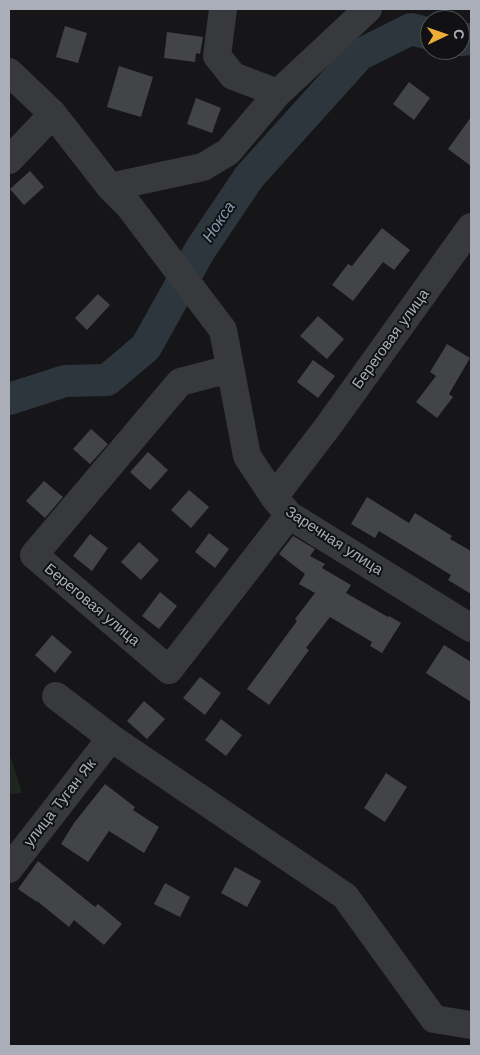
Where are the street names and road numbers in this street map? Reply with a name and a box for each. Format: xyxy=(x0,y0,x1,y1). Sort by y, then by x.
street label: Береговая улица xyxy=(349,286,433,392)
street label: Заречная улица xyxy=(282,503,386,579)
street label: Береговая улица xyxy=(41,560,143,650)
street label: улица Туган Як xyxy=(20,756,100,850)

